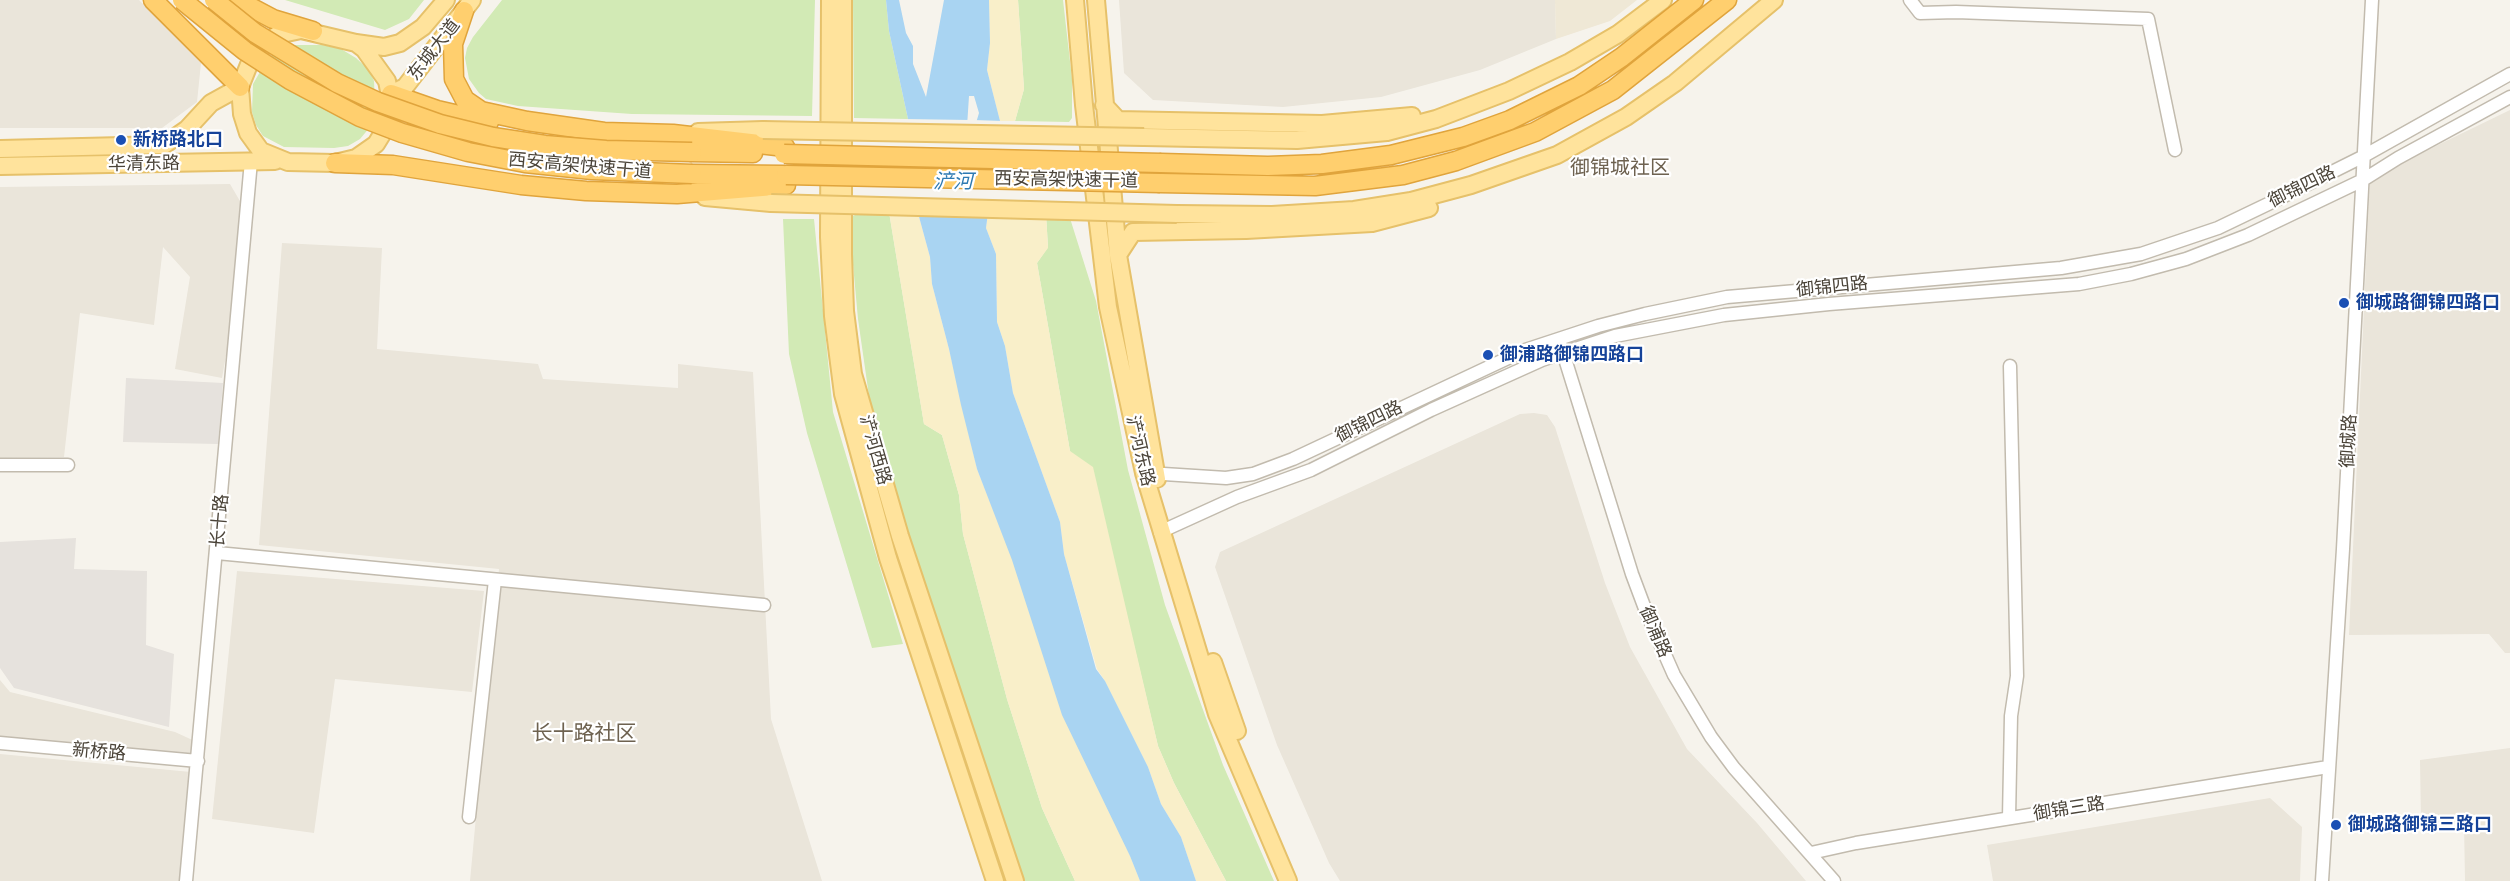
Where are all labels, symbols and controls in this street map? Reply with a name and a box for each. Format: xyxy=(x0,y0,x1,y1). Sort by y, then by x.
street label: 东城大道 xyxy=(403,15,465,85)
place label: 新桥路北口 xyxy=(133,129,223,151)
marker: 新桥路北口 xyxy=(114,133,128,147)
street label: 西安高架快速干道 xyxy=(507,149,653,183)
street label: 华清东路 xyxy=(108,153,180,175)
district label: 御锦城社区 xyxy=(1570,156,1670,180)
street label: 御锦四路 xyxy=(2265,162,2339,212)
street label: 西安高架快速干道 xyxy=(994,168,1138,192)
water label: 浐河 xyxy=(933,170,973,194)
street label: 御锦四路 xyxy=(1795,272,1869,302)
place label: 御城路御锦四路口 xyxy=(2356,292,2500,314)
marker: 御城路御锦四路口 xyxy=(2337,296,2351,310)
place label: 御浦路御锦四路口 xyxy=(1500,344,1644,366)
marker: 御浦路御锦四路口 xyxy=(1481,348,1495,362)
street label: 御锦四路 xyxy=(1332,397,1406,447)
street label: 浐河西路 xyxy=(855,412,895,488)
street label: 浐河东路 xyxy=(1121,413,1159,489)
street label: 御城路 xyxy=(2337,413,2361,469)
street label: 长十路 xyxy=(207,493,233,549)
street label: 御浦路 xyxy=(1635,603,1675,661)
district label: 长十路社区 xyxy=(532,721,636,747)
street label: 新桥路 xyxy=(71,739,127,765)
street label: 御锦三路 xyxy=(2032,793,2106,825)
place label: 御城路御锦三路口 xyxy=(2348,814,2492,836)
marker: 御城路御锦三路口 xyxy=(2329,818,2343,832)

